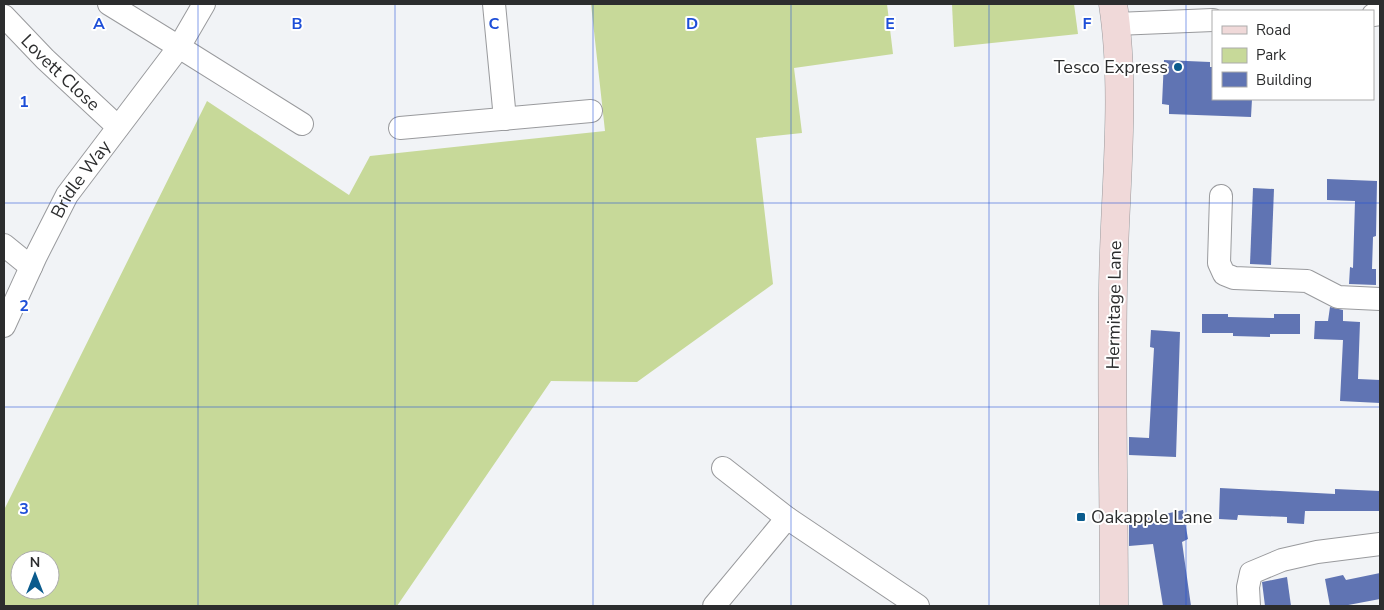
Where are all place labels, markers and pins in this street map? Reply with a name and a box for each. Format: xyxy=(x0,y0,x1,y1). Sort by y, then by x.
place label: Tesco Express xyxy=(1054,55,1168,79)
marker: Tesco Express xyxy=(1172,61,1184,73)
place label: Oakapple Lane xyxy=(1091,505,1212,529)
marker: Oakapple Lane xyxy=(1075,511,1087,523)

